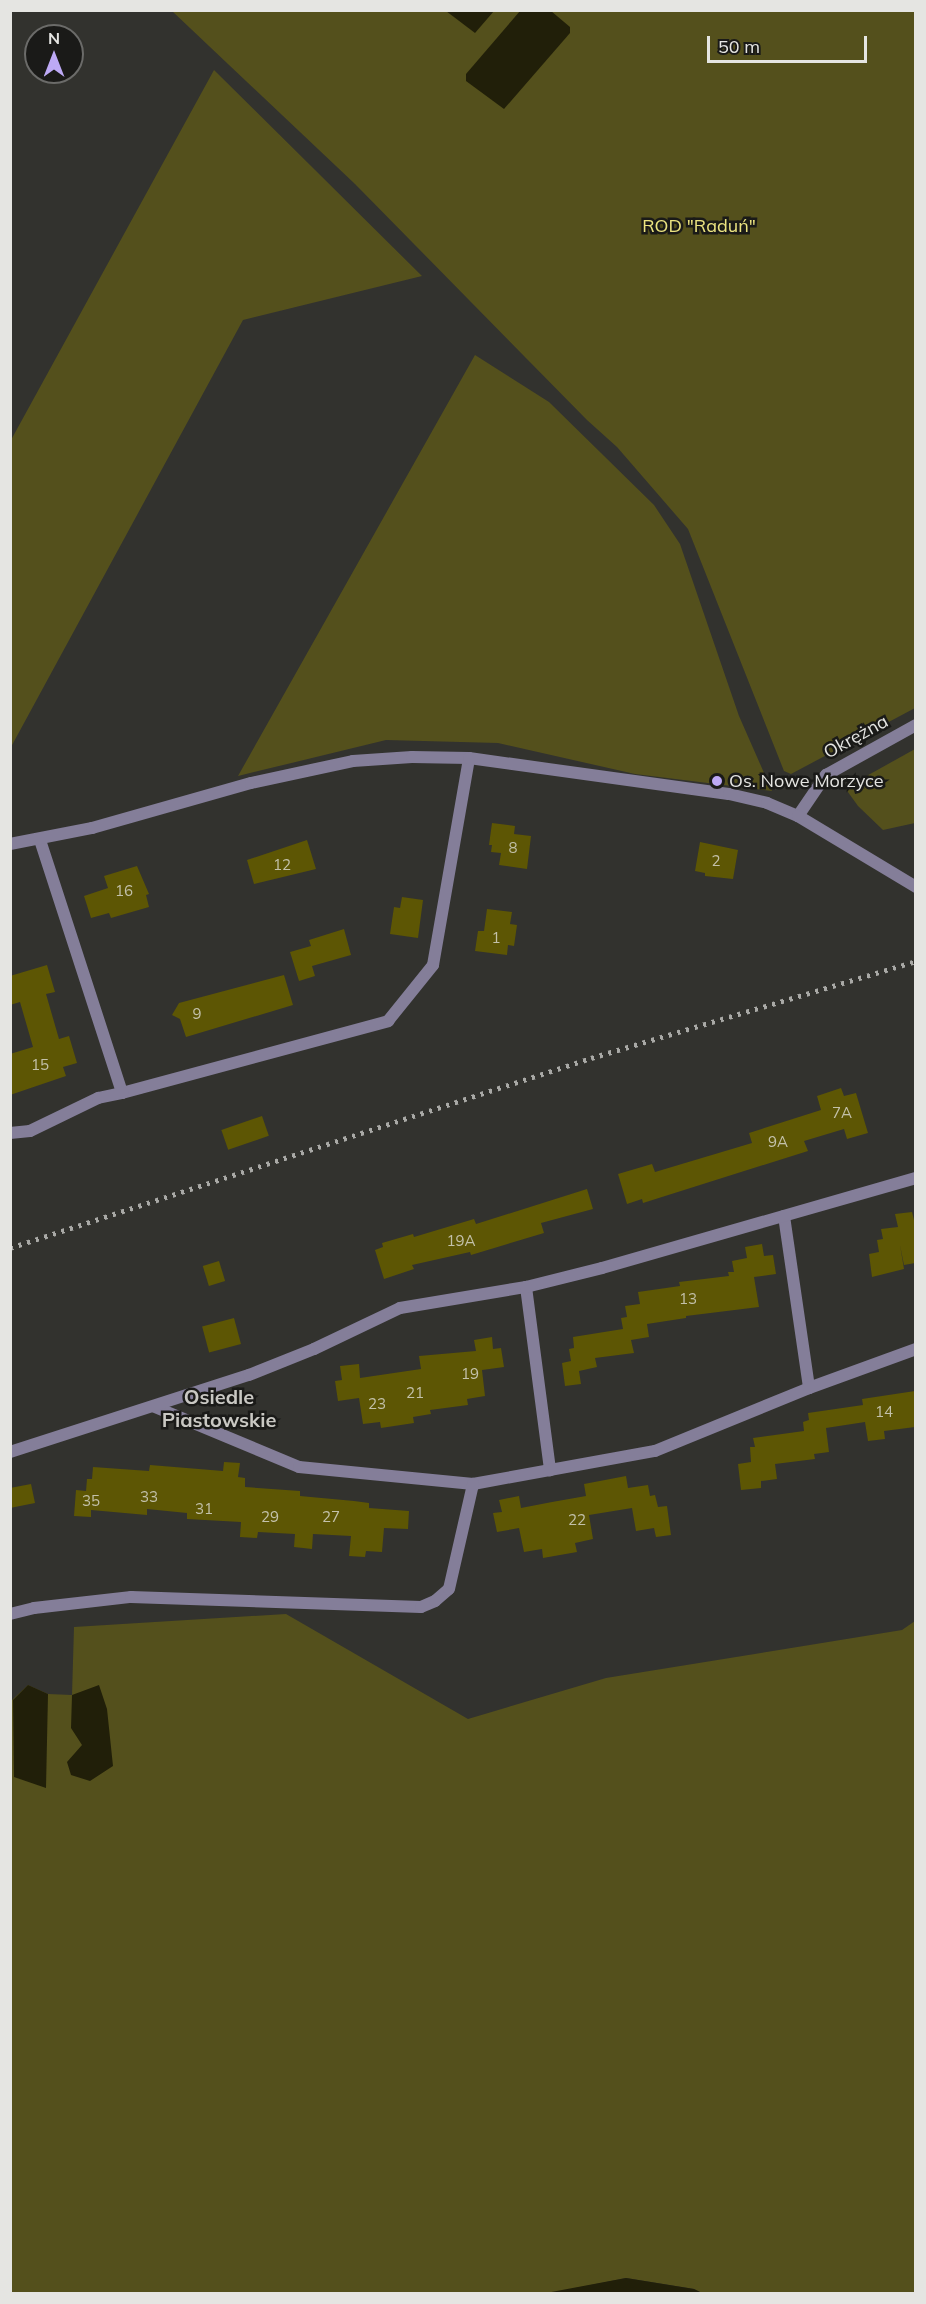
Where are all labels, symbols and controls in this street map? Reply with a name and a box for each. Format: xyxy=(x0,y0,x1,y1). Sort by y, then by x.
north arrow xyxy=(24,24,84,84)
scale bar xyxy=(710,24,870,62)
text: N xyxy=(48,28,60,48)
text: 50 m xyxy=(718,35,760,58)
park label: ROD "Raduń" xyxy=(642,215,756,237)
street label: Okrężna xyxy=(820,711,892,763)
place label: Os. Nowe Morzyce xyxy=(729,770,884,792)
marker: Os. Nowe Morzyce xyxy=(710,774,724,788)
house number: 8 xyxy=(509,839,517,857)
house number: 2 xyxy=(712,852,720,870)
house number: 12 xyxy=(273,856,291,874)
house number: 16 xyxy=(115,882,133,900)
house number: 1 xyxy=(492,929,500,947)
house number: 9 xyxy=(193,1005,201,1023)
house number: 15 xyxy=(31,1056,49,1074)
house number: 7A xyxy=(832,1104,852,1122)
house number: 9A xyxy=(768,1133,788,1151)
house number: 19A xyxy=(446,1232,476,1250)
house number: 13 xyxy=(679,1290,697,1308)
house number: 19 xyxy=(461,1365,479,1383)
house number: 21 xyxy=(406,1384,424,1402)
district label: Osiedle Piastowskie xyxy=(162,1385,276,1432)
house number: 23 xyxy=(368,1395,386,1413)
house number: 14 xyxy=(875,1403,893,1421)
house number: 33 xyxy=(140,1488,158,1506)
house number: 35 xyxy=(82,1492,100,1510)
house number: 31 xyxy=(195,1500,213,1518)
house number: 29 xyxy=(261,1508,279,1526)
house number: 27 xyxy=(322,1508,340,1526)
house number: 22 xyxy=(568,1511,586,1529)

